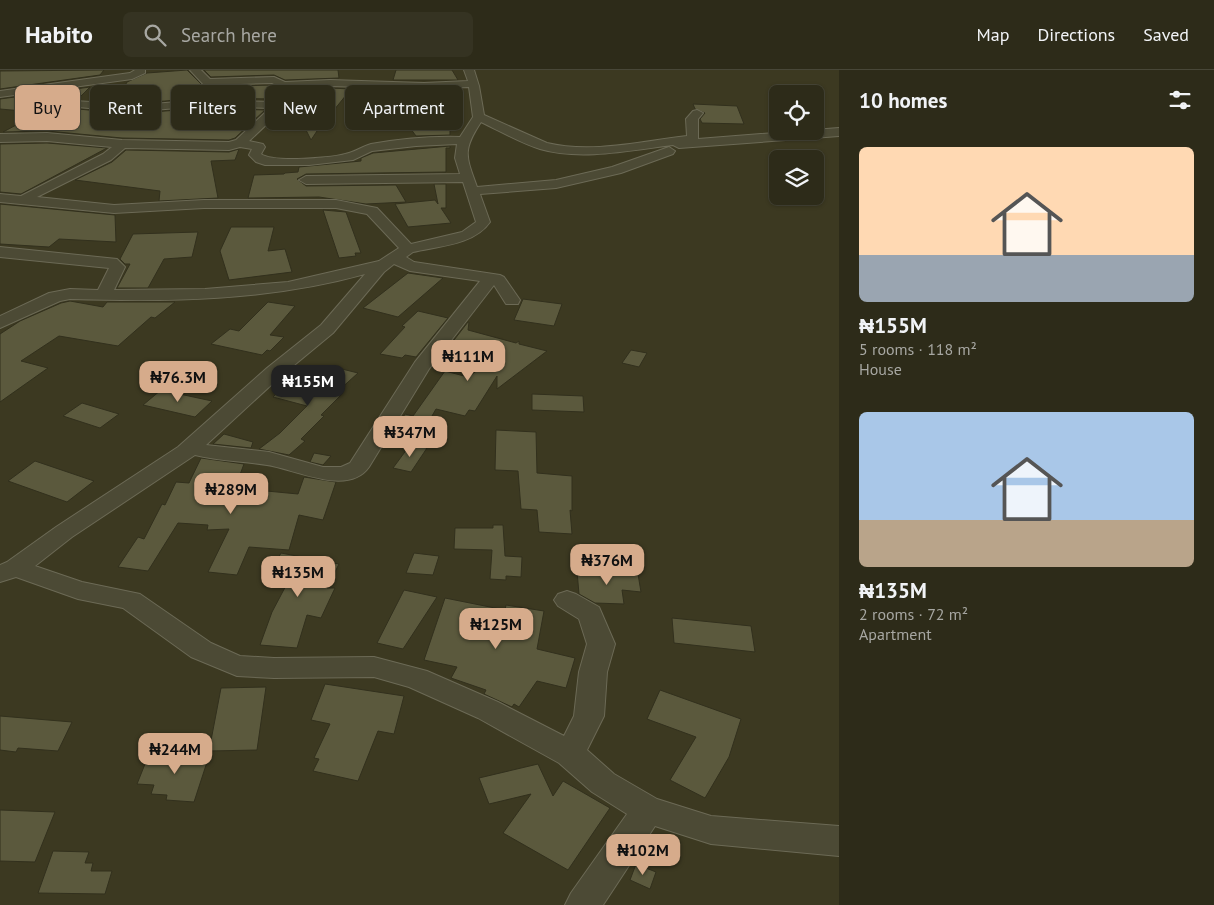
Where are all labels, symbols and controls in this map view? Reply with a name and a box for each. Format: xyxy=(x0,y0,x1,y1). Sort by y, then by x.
search box xyxy=(123,12,473,57)
text: Habito xyxy=(25,19,93,50)
icon: search xyxy=(141,21,169,49)
text: Search here xyxy=(181,23,277,47)
text: Map xyxy=(977,23,1009,46)
text: Directions xyxy=(1037,23,1115,46)
text: Saved xyxy=(1143,23,1189,46)
chip: Buy xyxy=(15,85,80,130)
chip: Rent xyxy=(90,85,161,130)
chip: Filters xyxy=(171,85,255,130)
chip: New xyxy=(265,85,335,130)
chip: Apartment xyxy=(345,85,463,130)
map controls xyxy=(769,85,824,205)
button: locate xyxy=(769,85,824,140)
icon: filters xyxy=(1166,86,1194,114)
text: 10 homes xyxy=(859,87,947,114)
button: layers xyxy=(769,150,824,205)
icon: home xyxy=(982,179,1072,269)
text: ₦155M xyxy=(859,312,927,339)
text: 5 rooms · 118 m² xyxy=(859,339,977,359)
pin: ₦111M xyxy=(433,340,503,382)
text: ₦111M xyxy=(442,346,494,366)
text: House xyxy=(859,359,902,379)
pin: ₦76.3M xyxy=(137,360,219,403)
pin: ₦155M xyxy=(273,364,343,407)
text: ₦76.3M xyxy=(150,367,206,387)
text: ₦155M xyxy=(282,371,334,391)
pin: ₦347M xyxy=(375,416,445,458)
text: ₦347M xyxy=(384,422,436,442)
icon: home xyxy=(982,444,1072,534)
pin: ₦289M xyxy=(196,472,266,515)
text: ₦289M xyxy=(205,479,257,499)
pin: ₦376M xyxy=(572,544,642,586)
text: ₦376M xyxy=(581,550,633,570)
pin: ₦135M xyxy=(263,556,333,598)
text: ₦135M xyxy=(272,562,324,582)
text: ₦135M xyxy=(859,577,927,604)
text: 2 rooms · 72 m² xyxy=(859,604,968,624)
pin: ₦125M xyxy=(461,608,531,650)
text: ₦125M xyxy=(470,614,522,634)
text: Apartment xyxy=(859,624,932,644)
pin: ₦244M xyxy=(140,732,210,775)
text: ₦244M xyxy=(149,739,201,759)
pin: ₦102M xyxy=(608,834,678,876)
text: ₦102M xyxy=(617,840,669,860)

